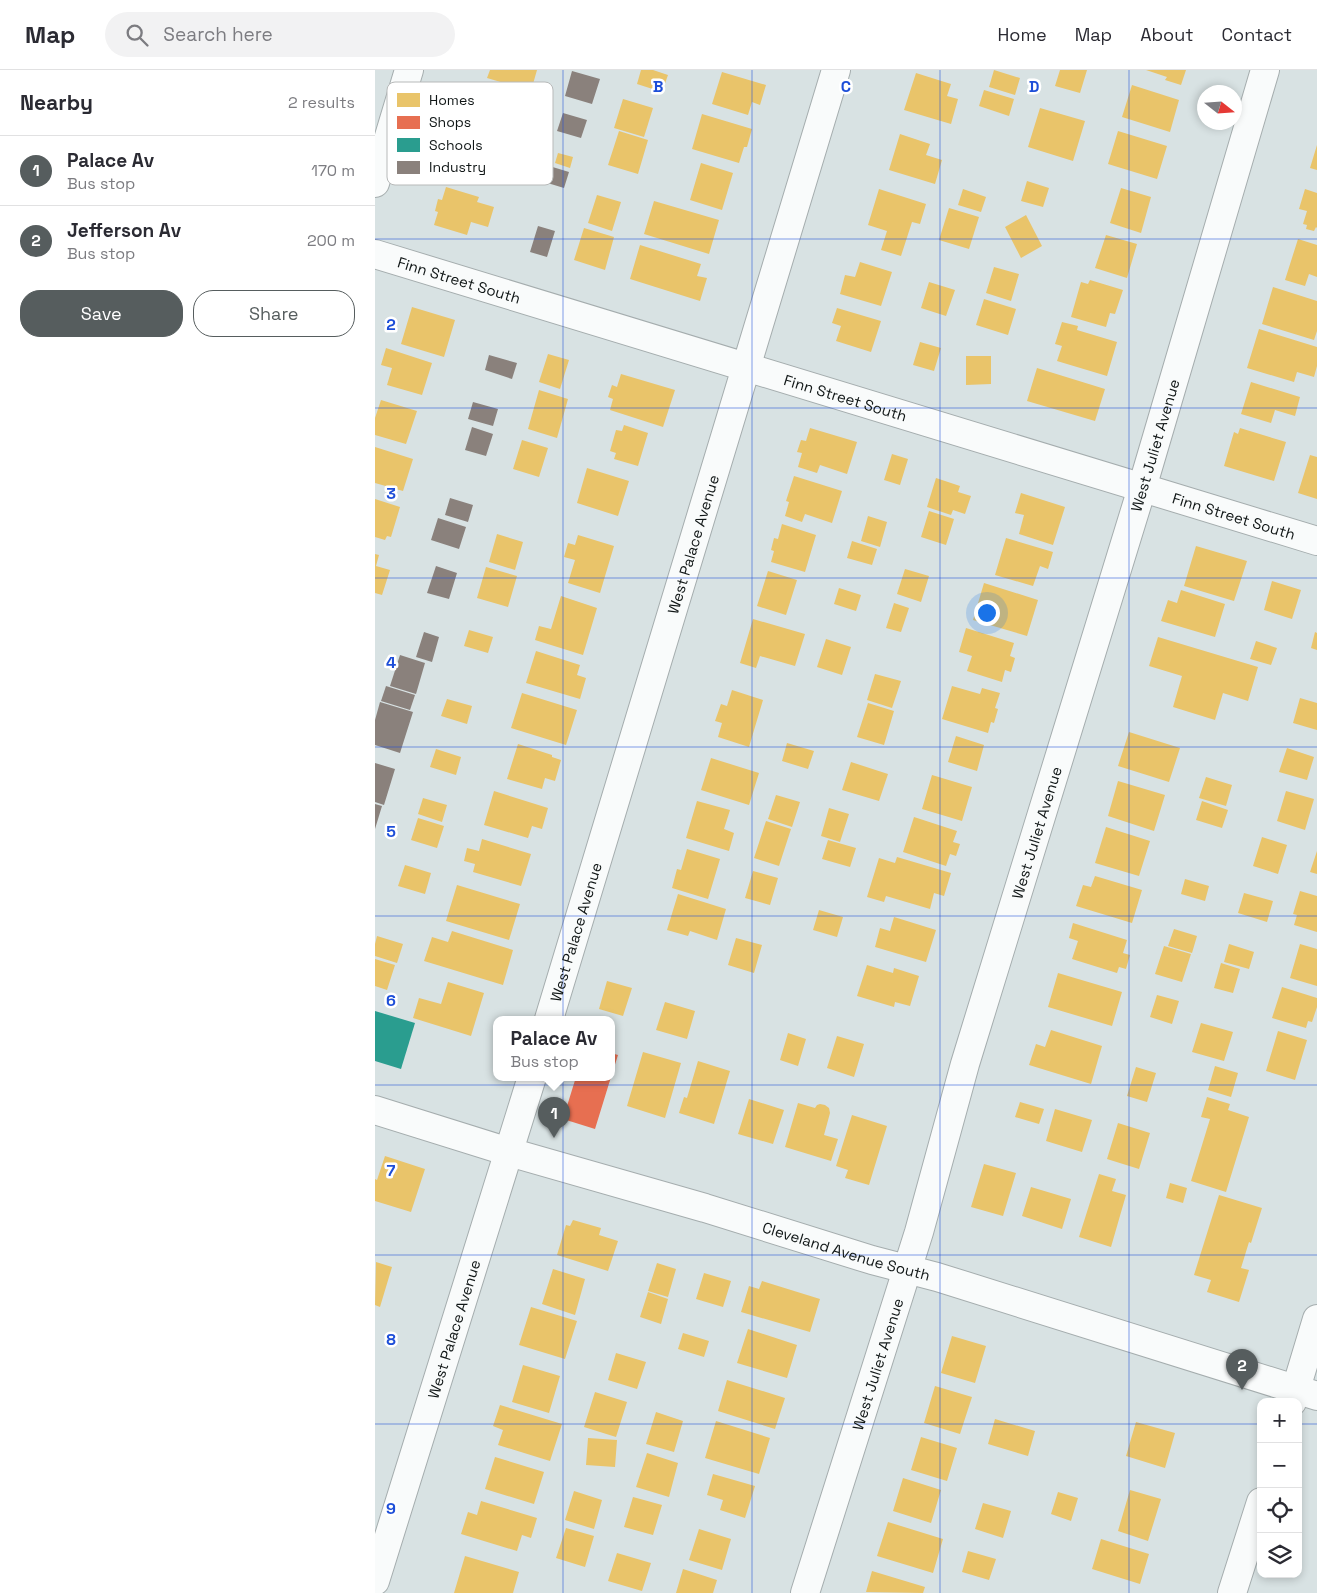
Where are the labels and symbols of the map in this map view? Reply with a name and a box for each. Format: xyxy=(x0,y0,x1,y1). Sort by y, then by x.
text: B xyxy=(653,76,663,97)
text: C xyxy=(841,76,851,97)
text: D xyxy=(1029,76,1039,97)
legend xyxy=(387,82,553,185)
north arrow xyxy=(1197,85,1242,130)
text: Homes xyxy=(429,91,475,109)
text: Shops xyxy=(429,113,471,131)
text: Schools xyxy=(429,136,483,154)
text: Industry xyxy=(429,158,486,176)
street label: Finn Street South xyxy=(395,252,523,307)
text: 2 xyxy=(386,314,396,335)
street label: Finn Street South xyxy=(782,370,909,425)
street label: West Juliet Avenue xyxy=(1126,376,1183,514)
street label: West Palace Avenue xyxy=(663,472,723,616)
text: 3 xyxy=(386,483,396,504)
street label: Finn Street South xyxy=(1170,488,1298,543)
your location xyxy=(974,600,1000,626)
text: 4 xyxy=(386,652,396,673)
street label: West Juliet Avenue xyxy=(1007,764,1065,901)
text: 5 xyxy=(386,821,396,842)
street label: West Palace Avenue xyxy=(545,860,605,1004)
text: 6 xyxy=(386,990,396,1011)
pin: 1 xyxy=(538,1097,570,1138)
text: 7 xyxy=(387,1160,396,1181)
street label: Cleveland Avenue South xyxy=(760,1217,932,1284)
street label: West Palace Avenue xyxy=(423,1257,484,1401)
street label: West Juliet Avenue xyxy=(847,1296,907,1433)
text: 8 xyxy=(386,1329,396,1350)
pin: 2 xyxy=(1226,1349,1258,1390)
text: 9 xyxy=(386,1498,396,1519)

